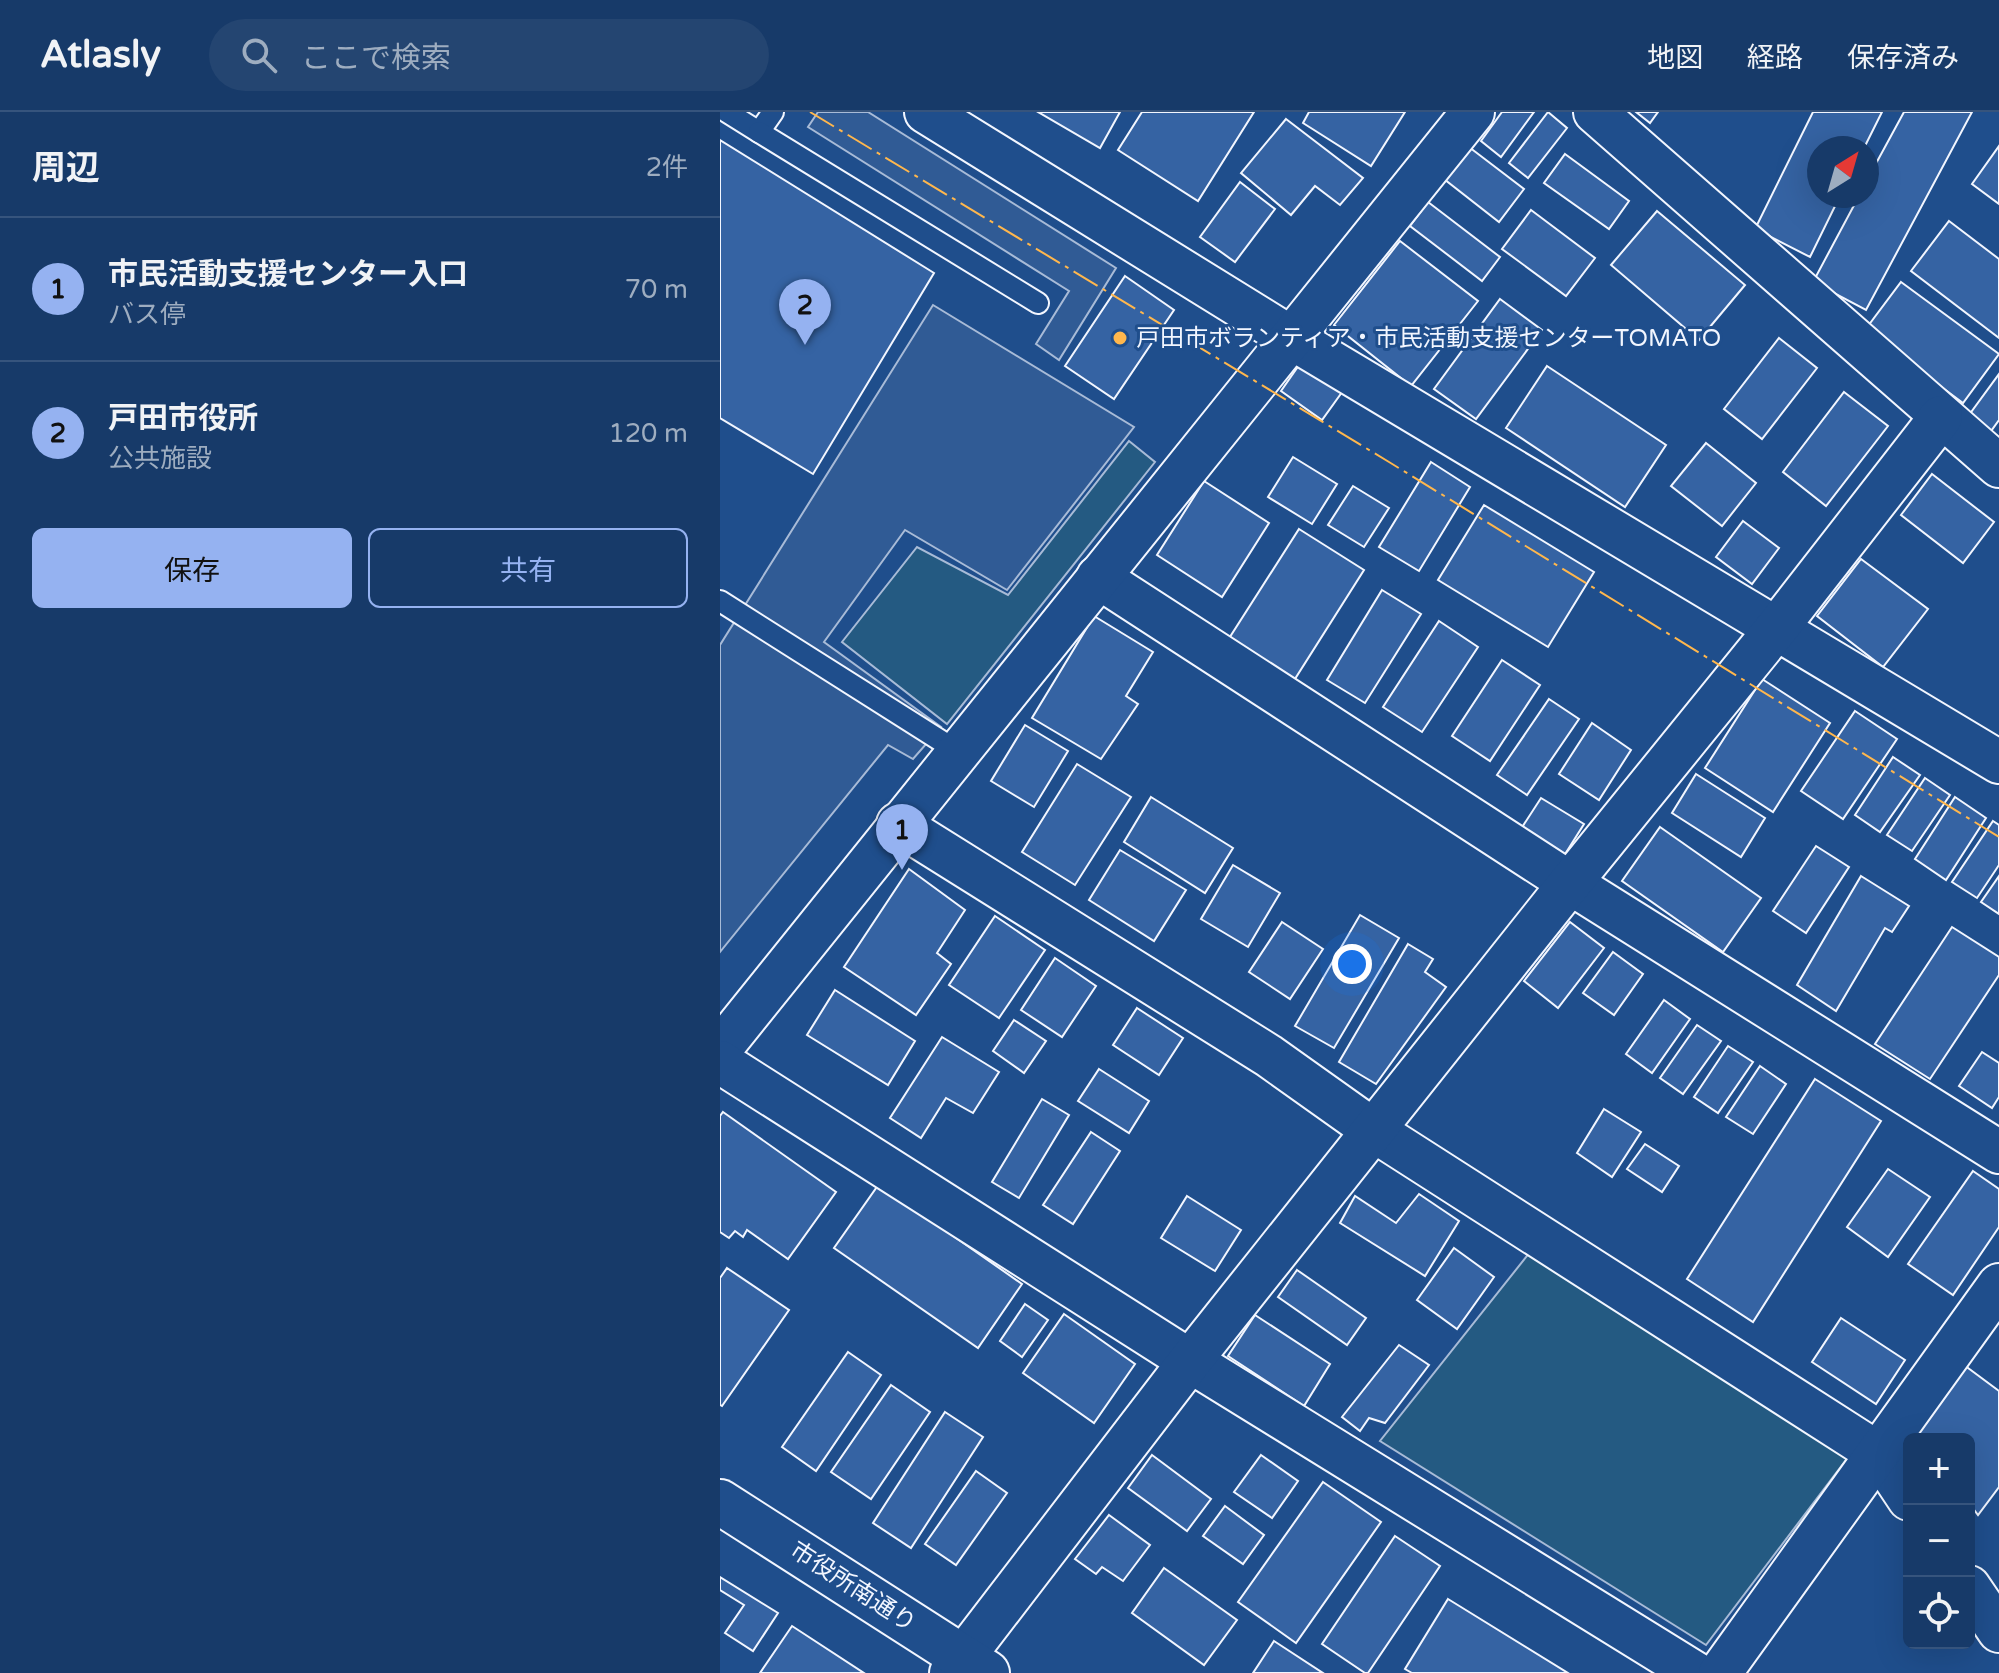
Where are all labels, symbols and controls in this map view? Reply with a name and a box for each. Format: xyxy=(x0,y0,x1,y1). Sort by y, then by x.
search box xyxy=(209,19,769,91)
text: Atlasly xyxy=(40,32,161,78)
icon: search xyxy=(237,33,281,77)
text: ここで検索 xyxy=(301,40,451,77)
text: 地図 xyxy=(1647,41,1703,75)
text: 経路 xyxy=(1747,41,1803,75)
text: 保存済み xyxy=(1847,41,1959,75)
north arrow xyxy=(1807,136,1879,208)
text: 周辺 xyxy=(32,148,100,189)
text: 2件 xyxy=(646,152,688,183)
text: 市民活動支援センター入口 xyxy=(108,256,468,293)
text: 1 xyxy=(50,274,66,305)
text: 70 m xyxy=(625,274,688,305)
pin: 2 xyxy=(779,279,831,345)
text: バス停 xyxy=(108,299,186,330)
place label: 戸田市ボランティア・市民活動支援センターTOMATO xyxy=(1136,324,1721,353)
marker: 戸田市ボランティア・市民活動支援センターTOMATO xyxy=(1111,329,1129,347)
text: 戸田市役所 xyxy=(108,400,258,437)
text: 2 xyxy=(50,418,66,449)
text: 120 m xyxy=(608,418,688,449)
text: 公共施設 xyxy=(108,443,212,474)
button: 保存 xyxy=(32,528,352,608)
button: 共有 xyxy=(368,528,688,608)
pin: 1 xyxy=(876,804,928,870)
your location xyxy=(1332,944,1372,984)
map controls xyxy=(1903,1433,1975,1649)
button: + xyxy=(1903,1433,1975,1505)
button: − xyxy=(1903,1505,1975,1577)
street label: 市役所南通り xyxy=(785,1536,921,1638)
button: locate xyxy=(1903,1577,1975,1649)

